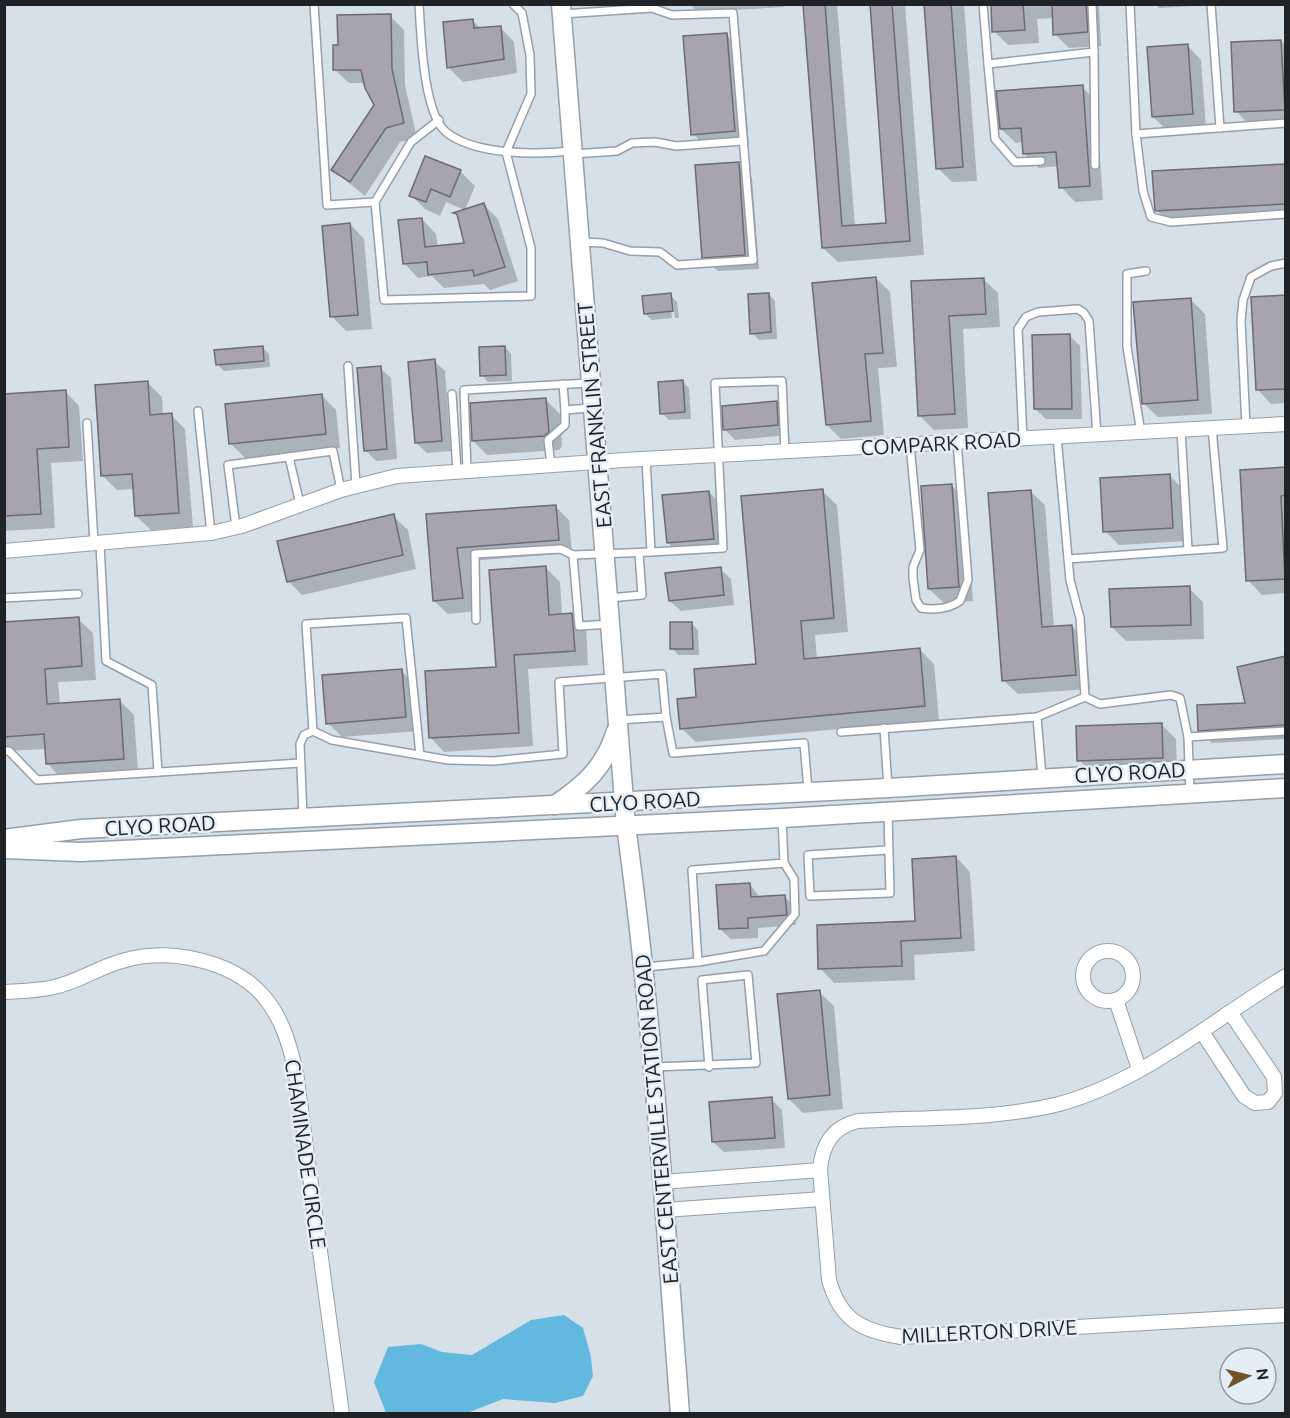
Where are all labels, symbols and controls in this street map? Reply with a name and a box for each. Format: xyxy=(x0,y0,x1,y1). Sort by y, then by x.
street label: EAST FRANKLIN STREET xyxy=(572,301,616,529)
street label: COMPARK ROAD xyxy=(860,427,1022,459)
street label: CLYO ROAD xyxy=(1074,757,1186,787)
street label: CLYO ROAD xyxy=(589,786,701,816)
street label: CLYO ROAD xyxy=(104,810,216,840)
street label: EAST CENTERVILLE STATION ROAD xyxy=(630,953,682,1285)
street label: CHAMINADE CIRCLE xyxy=(281,1058,331,1250)
street label: MILLERTON DRIVE xyxy=(901,1314,1077,1348)
north arrow xyxy=(1218,1346,1278,1406)
text: N xyxy=(1253,1367,1273,1381)

